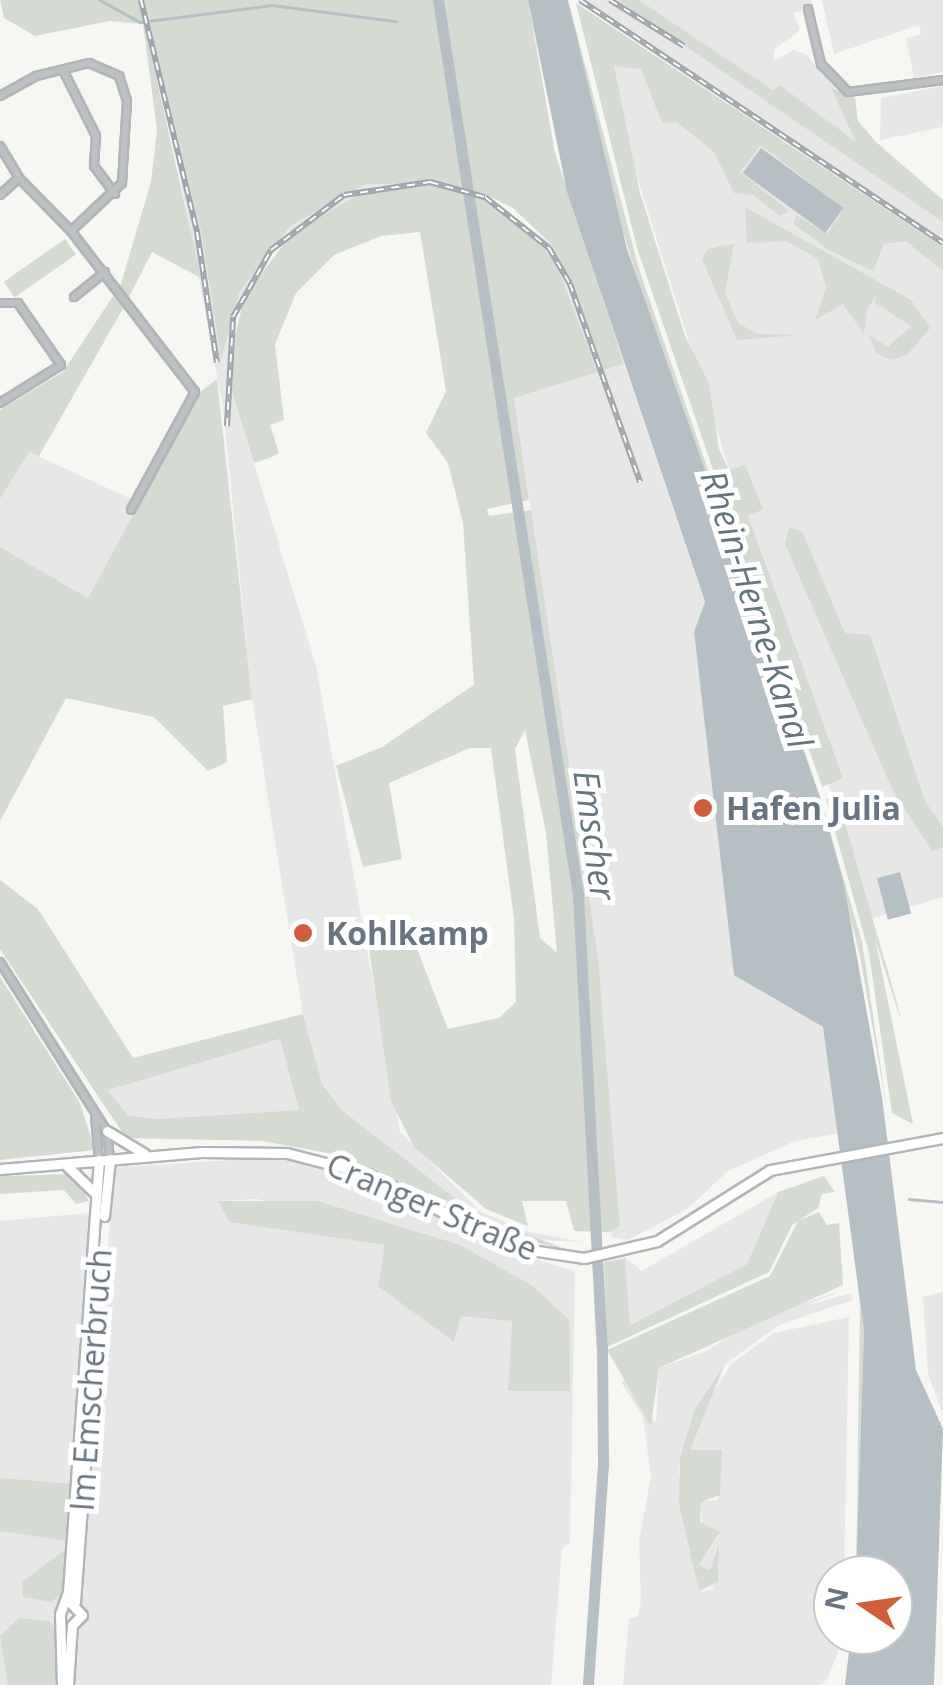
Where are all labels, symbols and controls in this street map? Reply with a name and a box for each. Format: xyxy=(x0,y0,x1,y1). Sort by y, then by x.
water label: Rhein-Herne-Kanal xyxy=(692,465,822,753)
water label: Emscher xyxy=(565,767,625,903)
place label: Hafen Julia xyxy=(726,789,901,827)
marker: Hafen Julia xyxy=(690,795,716,821)
place label: Kohlkamp xyxy=(326,914,489,952)
marker: Kohlkamp xyxy=(290,920,316,946)
street label: Cranger Straße xyxy=(321,1145,543,1269)
street label: Im Emscherbruch xyxy=(63,1248,119,1512)
north arrow xyxy=(813,1555,913,1655)
text: N xyxy=(815,1583,857,1614)

